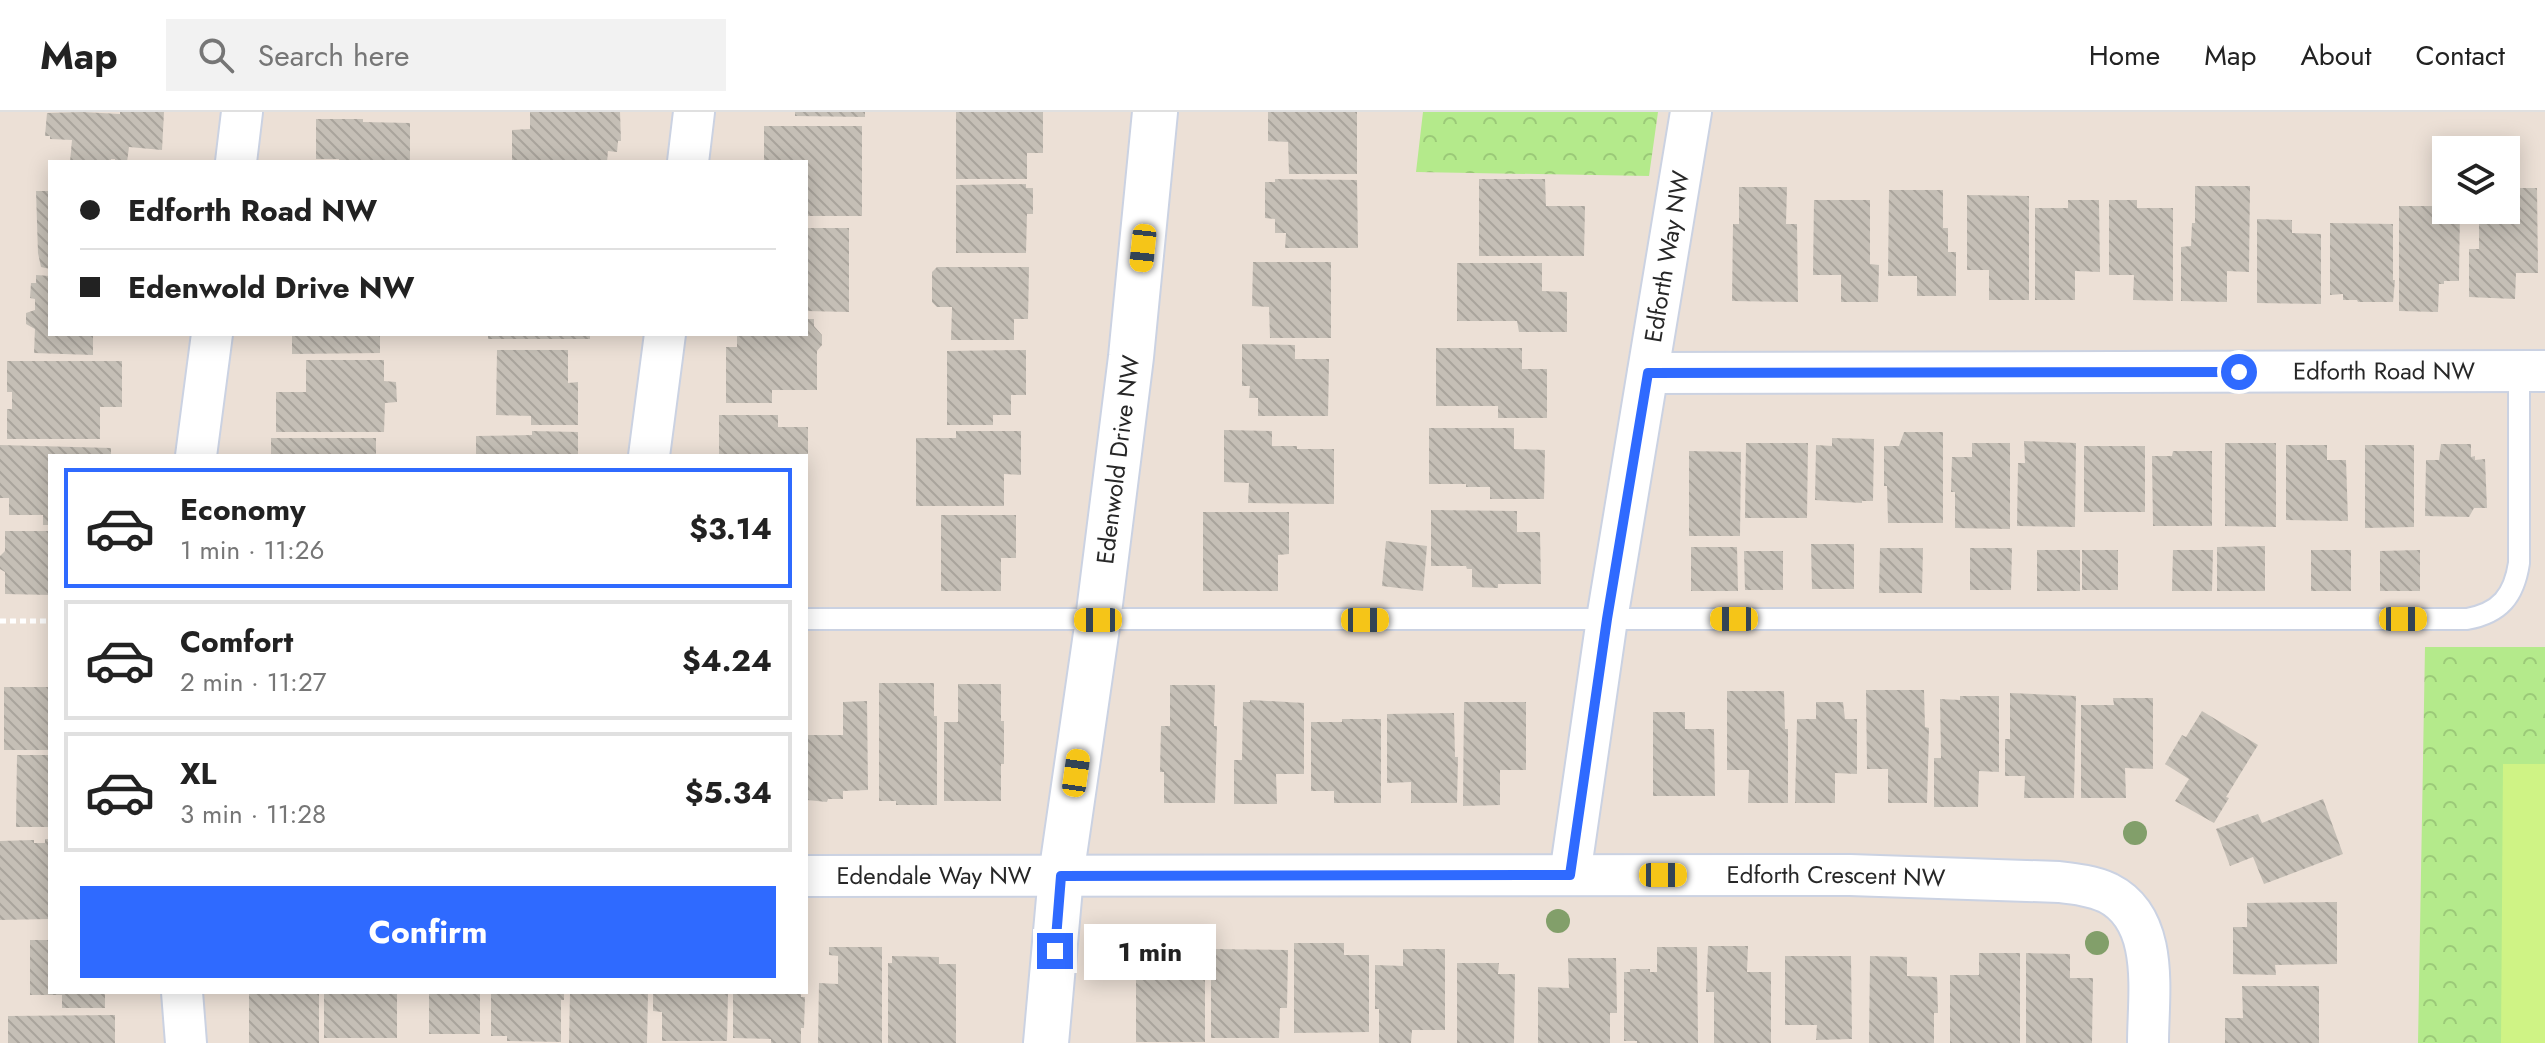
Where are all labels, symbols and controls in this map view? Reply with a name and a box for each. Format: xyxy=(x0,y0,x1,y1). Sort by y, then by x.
search box xyxy=(166,19,726,91)
text: Map xyxy=(40,28,118,83)
icon: search xyxy=(194,33,238,77)
text: Search here xyxy=(258,34,410,77)
text: Home xyxy=(2089,35,2160,76)
text: Map xyxy=(2204,35,2256,76)
text: About xyxy=(2300,35,2372,76)
text: Contact xyxy=(2416,35,2505,76)
map controls xyxy=(2432,136,2520,224)
button: layers xyxy=(2432,136,2520,224)
street label: Edforth Way NW xyxy=(1635,168,1698,345)
text: Edforth Road NW xyxy=(128,189,377,232)
car xyxy=(1129,223,1157,273)
text: Edenwold Drive NW xyxy=(128,266,415,309)
street label: Edenwold Drive NW xyxy=(1087,353,1148,566)
street label: Edforth Road NW xyxy=(2293,353,2475,389)
route start xyxy=(2221,354,2257,390)
text: Economy xyxy=(180,488,306,531)
icon: car xyxy=(84,492,156,564)
text: $3.14 xyxy=(689,507,772,550)
text: 1 min · 11:26 xyxy=(180,531,325,569)
car xyxy=(1710,607,1758,631)
car xyxy=(2379,607,2427,631)
car xyxy=(1074,608,1122,632)
car xyxy=(1341,608,1389,632)
text: Comfort xyxy=(180,620,293,663)
icon: car xyxy=(84,624,156,696)
text: $4.24 xyxy=(682,639,772,682)
text: 2 min · 11:27 xyxy=(180,663,326,701)
car xyxy=(1061,748,1091,798)
text: XL xyxy=(180,752,216,795)
icon: car xyxy=(84,756,156,828)
text: $5.34 xyxy=(685,771,772,814)
text: 3 min · 11:28 xyxy=(180,795,326,833)
street label: Edforth Crescent NW xyxy=(1727,857,1946,895)
street label: Edendale Way NW xyxy=(836,858,1032,893)
car xyxy=(1639,863,1687,887)
button: Confirm xyxy=(80,886,776,978)
callout: 1 min xyxy=(1083,923,1215,979)
route end xyxy=(1037,933,1073,969)
text: 1 min xyxy=(1118,933,1182,971)

